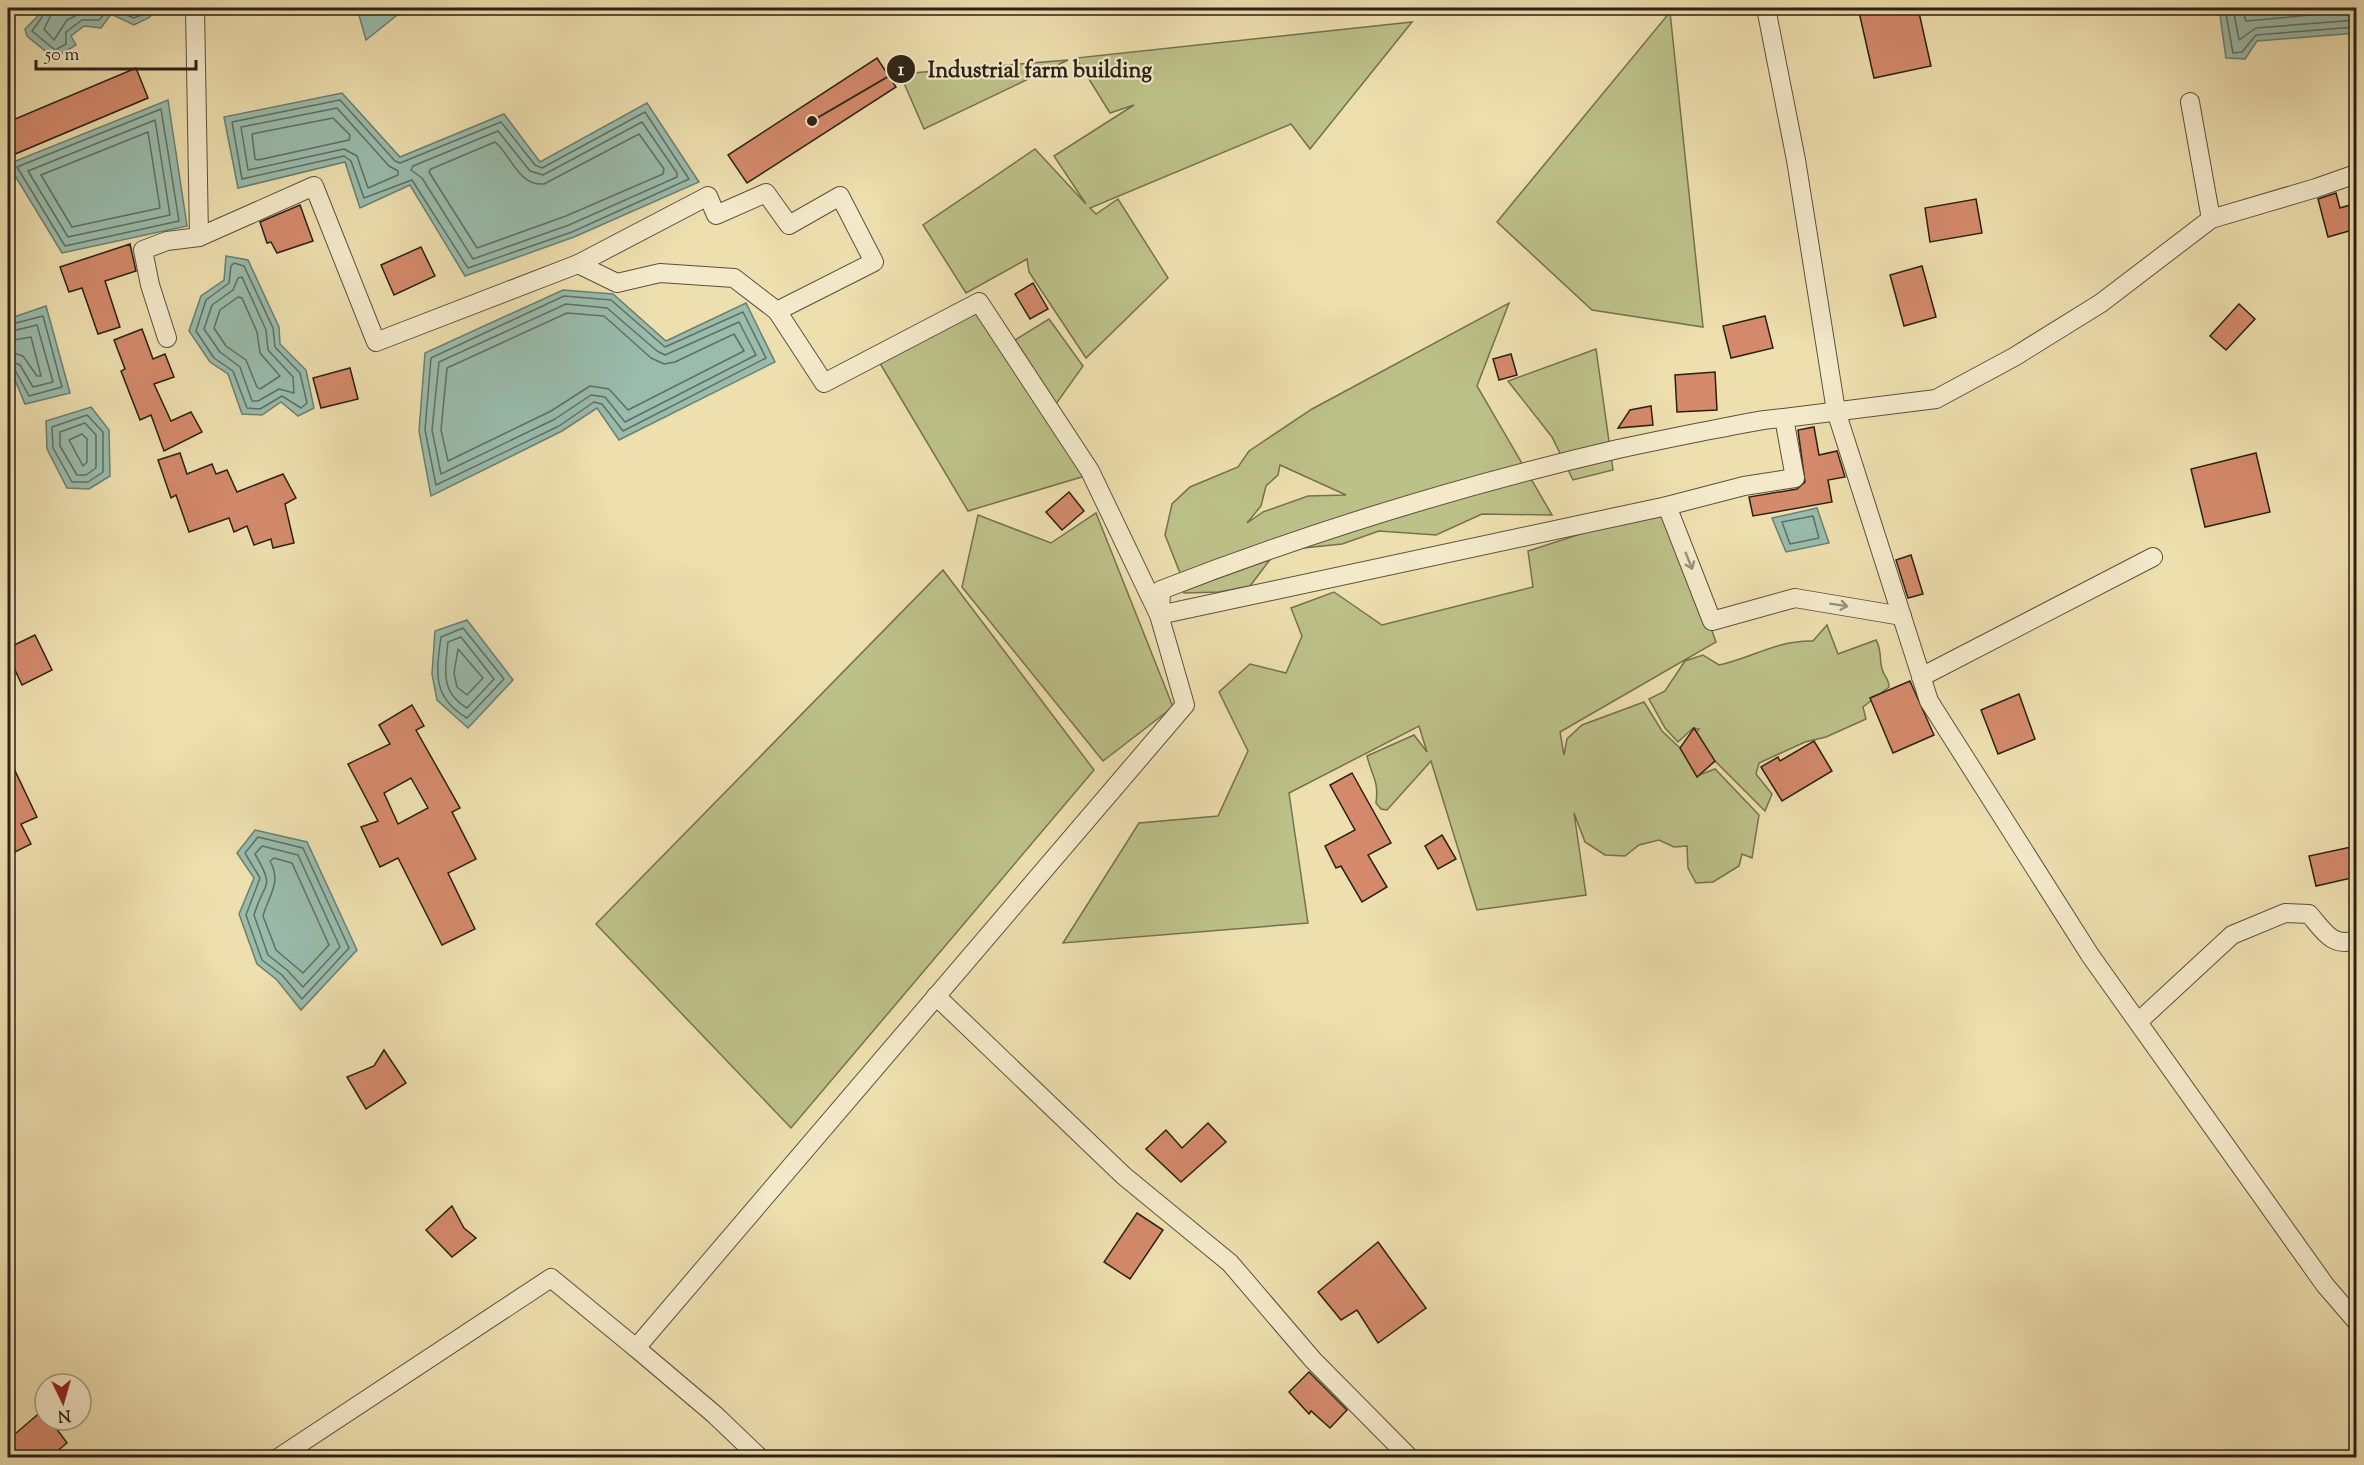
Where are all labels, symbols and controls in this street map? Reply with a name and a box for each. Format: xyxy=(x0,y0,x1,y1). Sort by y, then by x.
scale bar xyxy=(36,33,196,71)
text: 50 m xyxy=(44,43,80,69)
callout: Industrial farm building xyxy=(886,49,1164,89)
text: Industrial farm building xyxy=(928,56,1152,88)
text: 1 xyxy=(898,58,905,84)
one-way arrow xyxy=(1684,551,1695,569)
one-way arrow xyxy=(1829,600,1849,611)
north arrow xyxy=(33,1372,93,1432)
text: N xyxy=(57,1402,71,1426)

